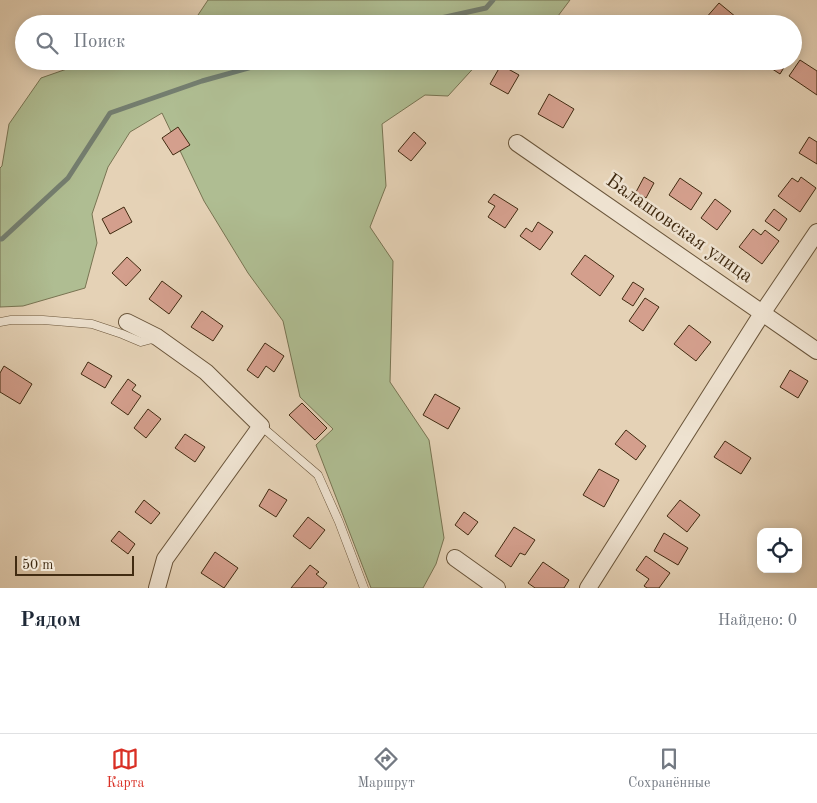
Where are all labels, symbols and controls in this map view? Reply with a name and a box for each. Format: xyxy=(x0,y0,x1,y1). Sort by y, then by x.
search box xyxy=(15,15,802,70)
icon: search xyxy=(33,29,61,57)
text: Поиск xyxy=(73,33,125,52)
street label: Балашовская улица xyxy=(602,171,756,287)
map controls xyxy=(757,528,802,573)
button: locate xyxy=(757,528,802,573)
scale bar xyxy=(15,553,134,576)
text: 50 m xyxy=(22,558,53,572)
text: Рядом xyxy=(20,610,81,631)
text: Найдено: 0 xyxy=(718,613,797,629)
tab: Карта xyxy=(107,745,144,792)
tab: Маршрут xyxy=(357,745,415,792)
tab: Сохранённые xyxy=(628,745,710,792)

